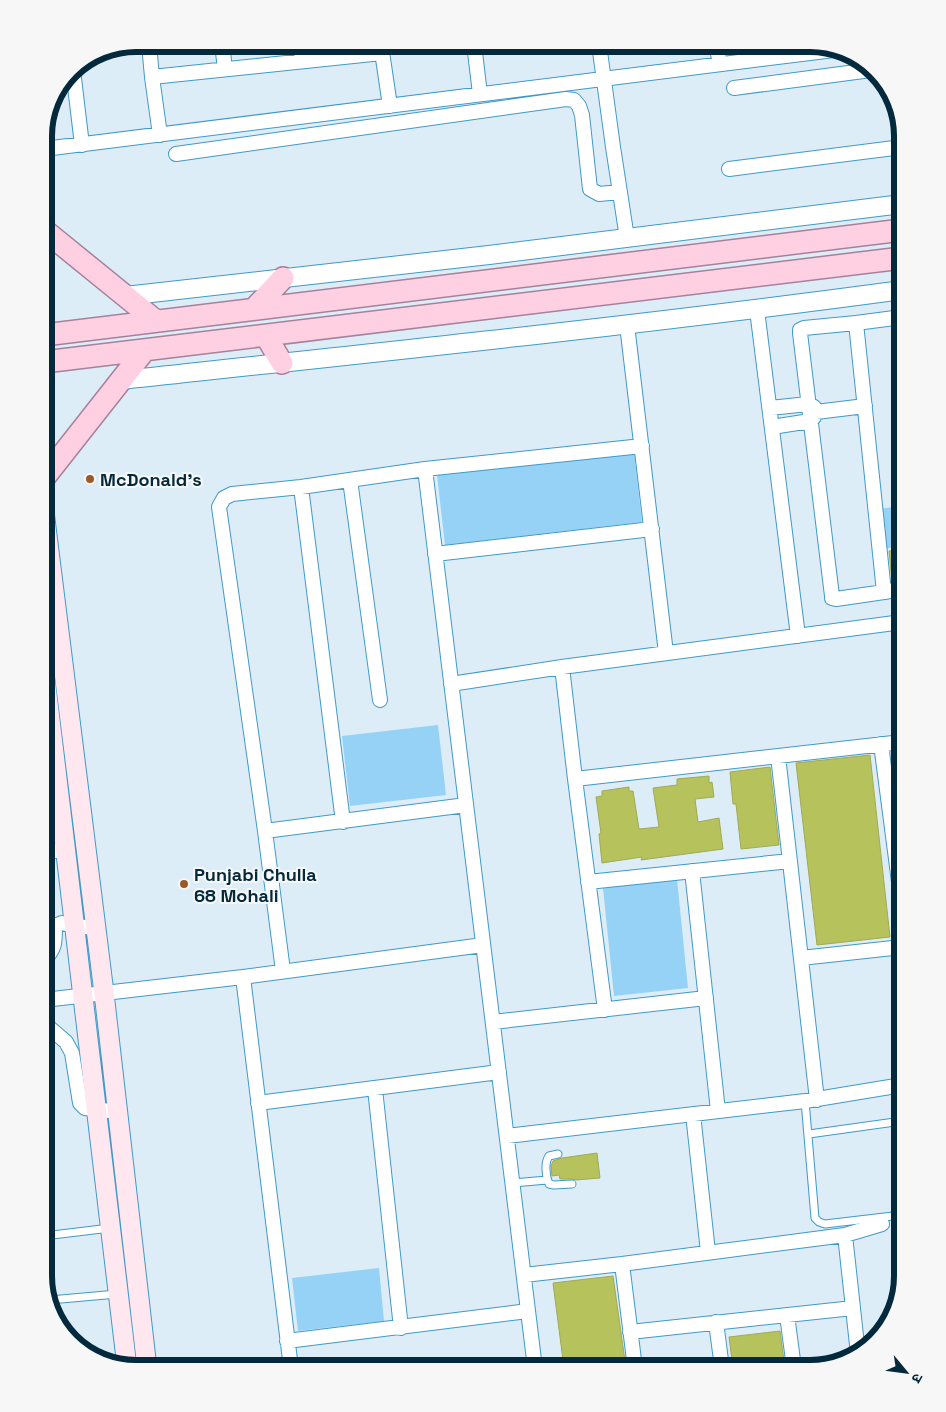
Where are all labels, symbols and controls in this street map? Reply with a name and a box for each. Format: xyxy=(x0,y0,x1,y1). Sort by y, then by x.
place label: McDonald's xyxy=(100,468,202,491)
marker: McDonald's xyxy=(84,473,96,485)
place label: Punjabi Chulla 68 Mohali xyxy=(194,863,317,907)
marker: Punjabi Chulla 68 Mohali xyxy=(178,878,190,890)
north arrow xyxy=(881,1347,931,1397)
text: उ xyxy=(907,1370,927,1387)

